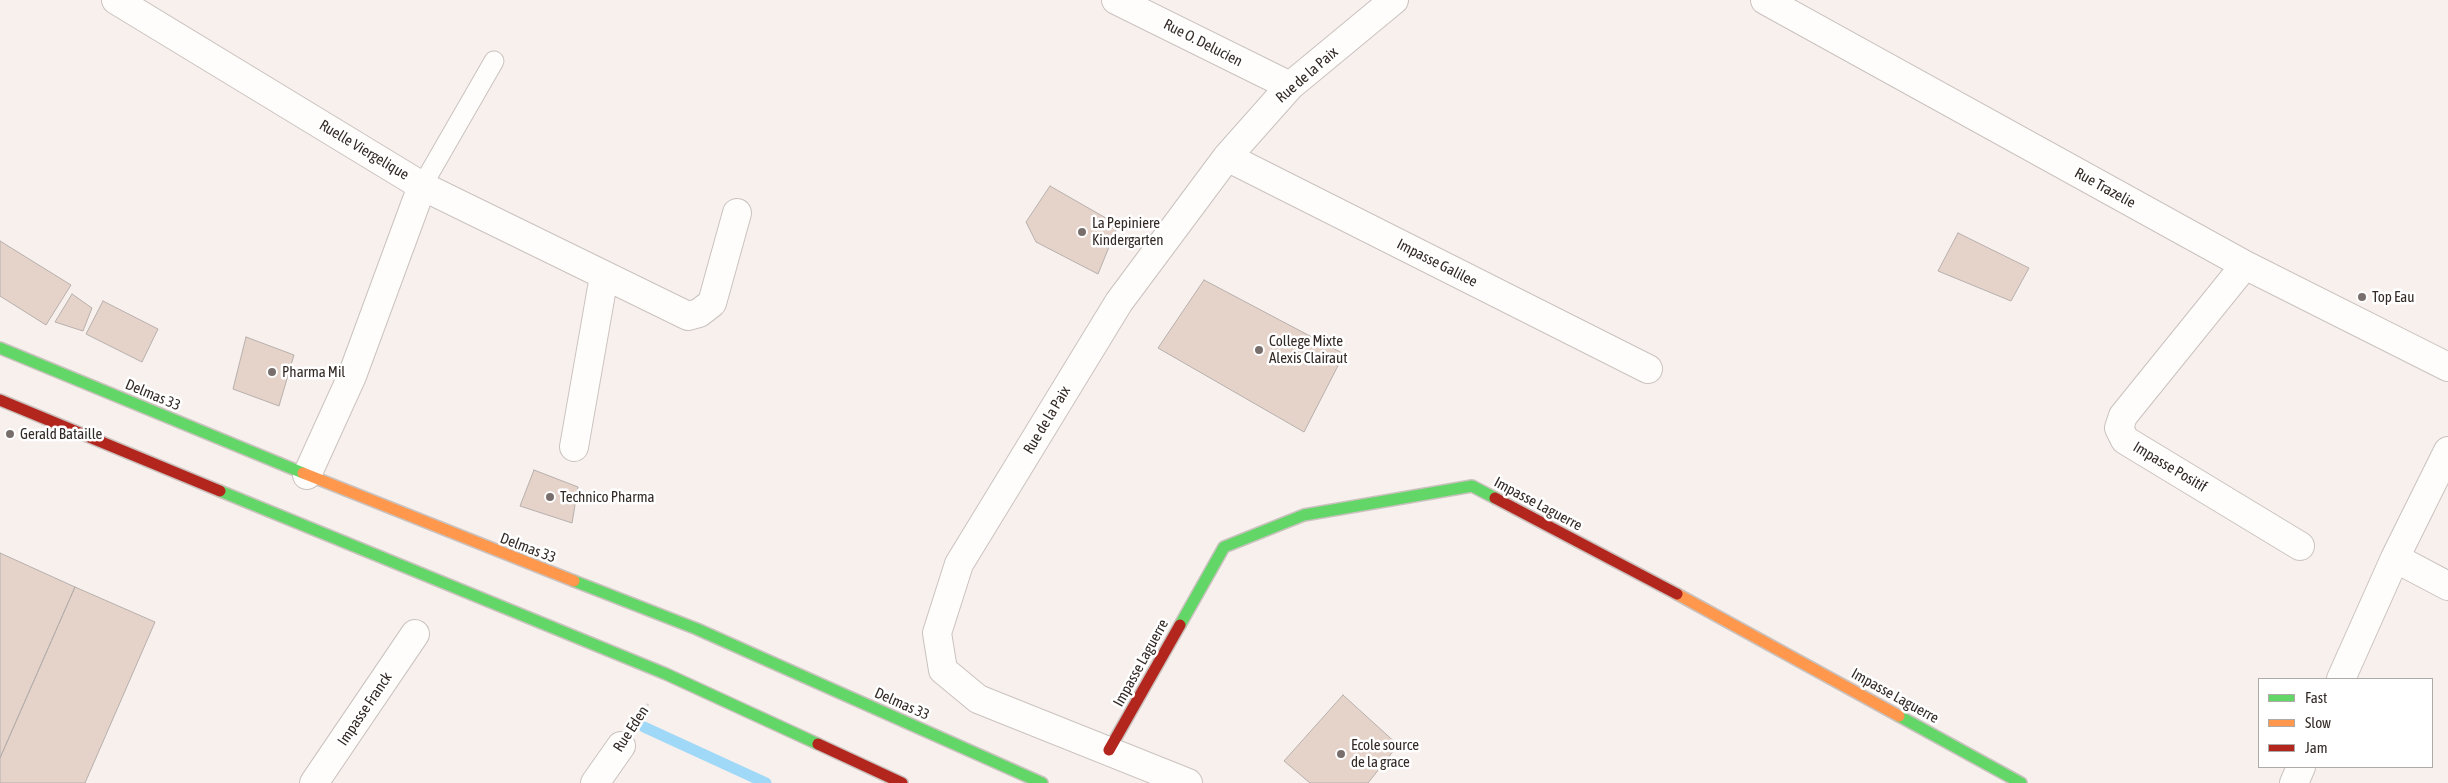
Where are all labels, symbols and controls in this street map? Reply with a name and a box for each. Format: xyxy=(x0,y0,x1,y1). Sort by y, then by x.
street label: Rue O. Delucien xyxy=(1160,15,1246,71)
street label: Rue de la Paix xyxy=(1272,43,1342,107)
street label: Ruelle Viergelique xyxy=(316,116,412,184)
street label: Rue Trazelie xyxy=(2071,164,2139,212)
place label: La Pepiniere Kindergarten xyxy=(1092,214,1164,249)
marker: La Pepiniere Kindergarten xyxy=(1076,226,1088,238)
street label: Impasse Galilee xyxy=(1394,235,1480,291)
place label: Top Eau xyxy=(2372,288,2415,306)
marker: Top Eau xyxy=(2356,291,2368,303)
place label: College Mixte Alexis Clairaut xyxy=(1269,332,1348,367)
marker: College Mixte Alexis Clairaut xyxy=(1253,344,1265,356)
place label: Pharma Mil xyxy=(282,363,345,381)
marker: Pharma Mil xyxy=(266,366,278,378)
street label: Delmas 33 xyxy=(123,375,183,415)
street label: Rue de la Paix xyxy=(1020,383,1074,457)
place label: Gerald Bataille xyxy=(20,425,102,443)
marker: Gerald Bataille xyxy=(4,428,16,440)
street label: Impasse Positif xyxy=(2130,438,2210,496)
street label: Impasse Laguerre xyxy=(1491,473,1585,535)
place label: Technico Pharma xyxy=(560,488,654,506)
marker: Technico Pharma xyxy=(544,491,556,503)
street label: Delmas 33 xyxy=(498,529,558,567)
street label: Impasse Laguerre xyxy=(1110,616,1172,710)
street label: Impasse Laguerre xyxy=(1848,665,1942,727)
street label: Impasse Franck xyxy=(334,669,396,749)
legend xyxy=(2258,678,2433,768)
street label: Delmas 33 xyxy=(872,684,932,724)
text: Fast xyxy=(2305,689,2327,706)
street label: Rue Eden xyxy=(610,703,652,755)
text: Slow xyxy=(2305,714,2331,731)
place label: Ecole source de la grace xyxy=(1351,736,1419,771)
text: Jam xyxy=(2305,739,2328,756)
marker: Ecole source de la grace xyxy=(1335,748,1347,760)

